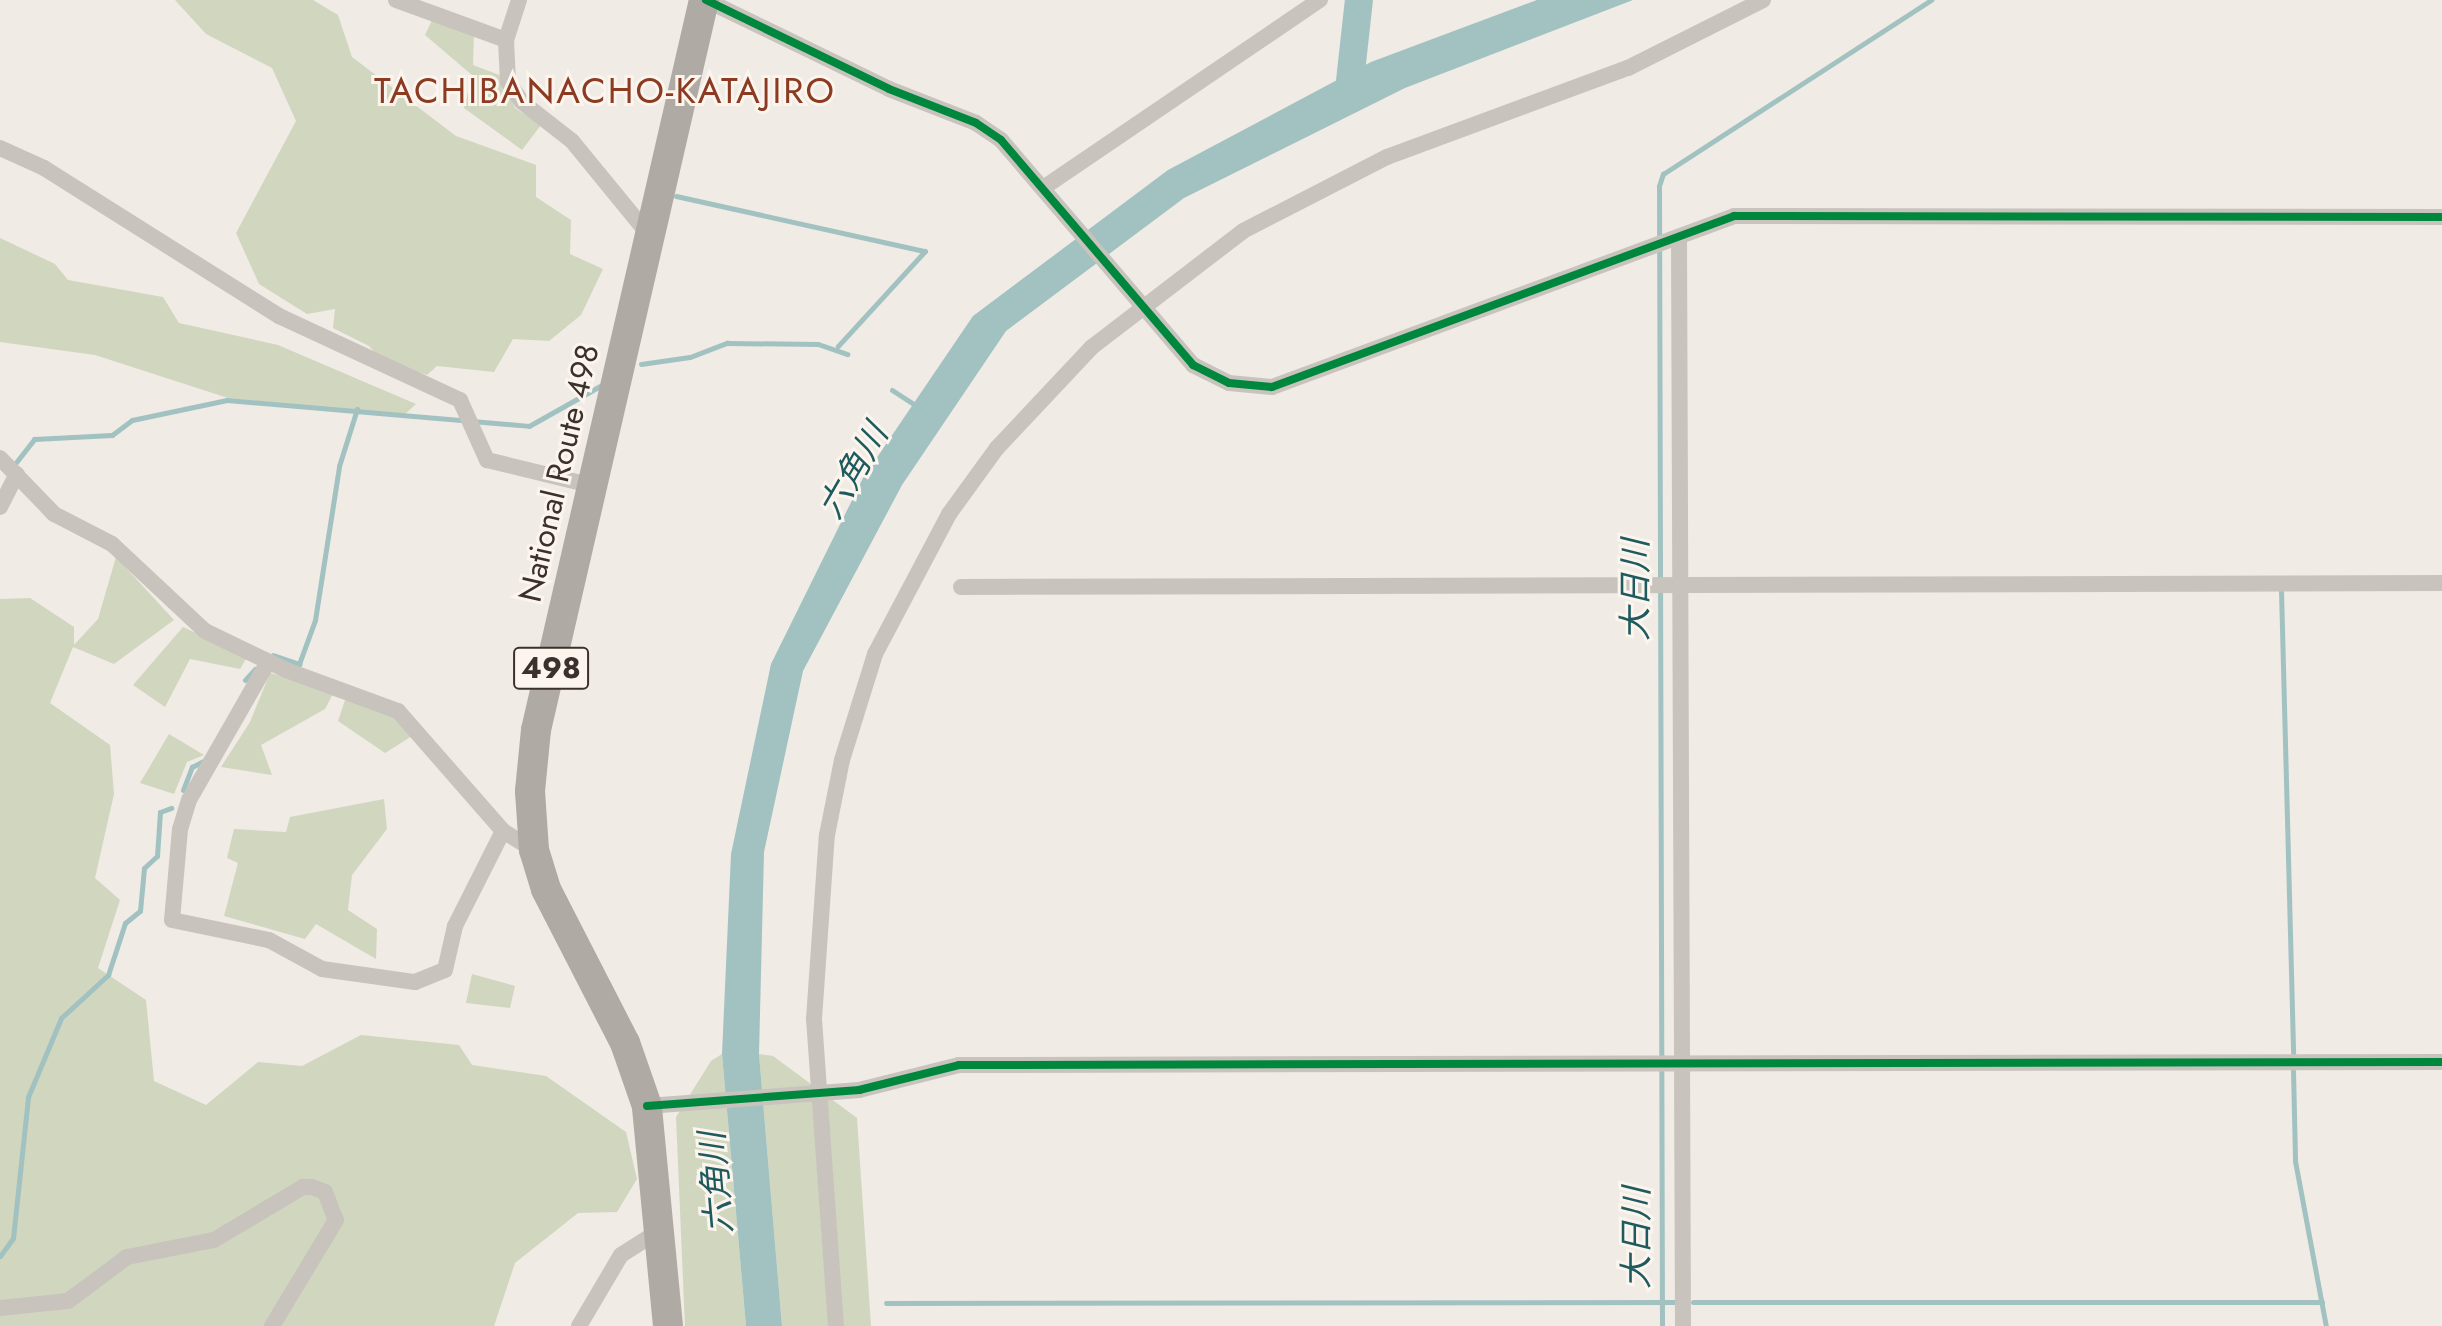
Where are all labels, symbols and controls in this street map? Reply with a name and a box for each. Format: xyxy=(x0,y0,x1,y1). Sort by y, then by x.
district label: TACHIBANACHO-KATAJIRO xyxy=(374,69,836,113)
street label: National Route 498 xyxy=(511,340,607,606)
water label: 六角川 xyxy=(810,417,896,525)
water label: 大日川 xyxy=(1616,539,1656,641)
road number: 498 xyxy=(513,642,589,694)
water label: 六角川 xyxy=(691,1130,741,1236)
water label: 大日川 xyxy=(1617,1187,1657,1289)

